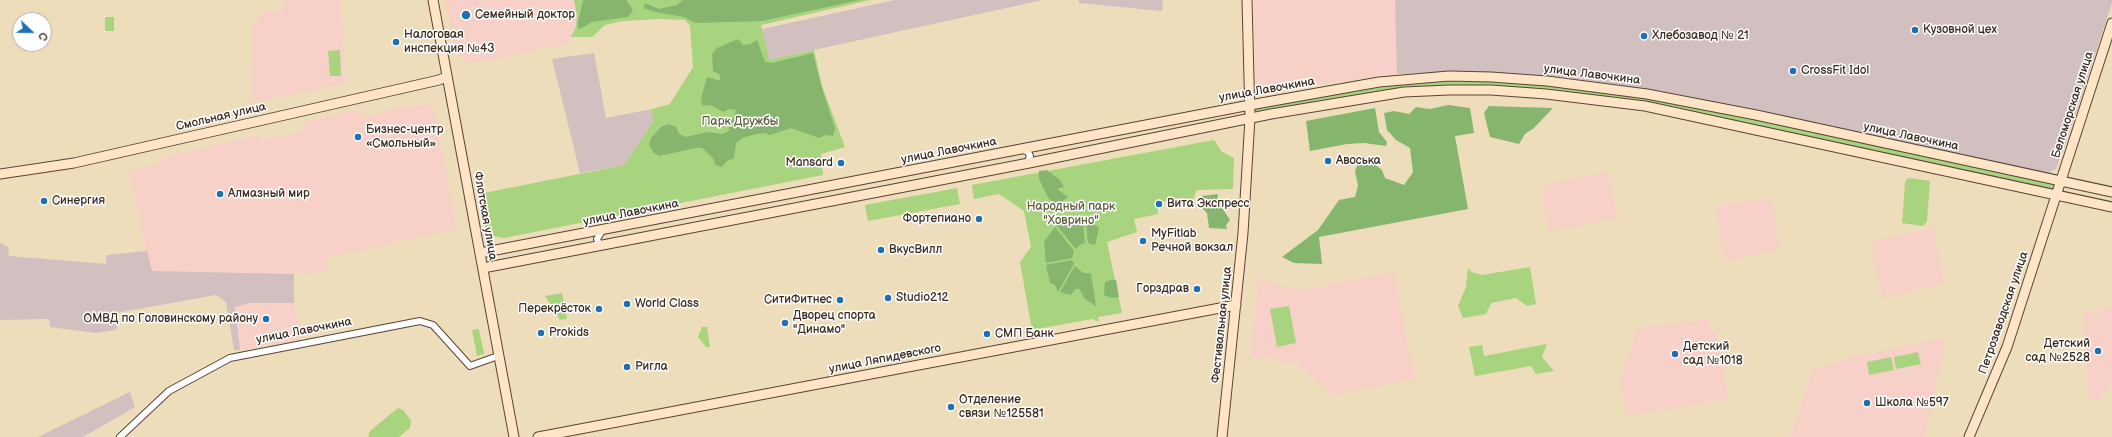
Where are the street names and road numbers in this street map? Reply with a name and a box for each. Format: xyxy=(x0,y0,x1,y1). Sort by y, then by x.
street label: Беломорская улица xyxy=(2049,50,2097,160)
street label: улица Лавочкина xyxy=(1543,62,1641,88)
street label: улица Лавочкина xyxy=(1218,74,1316,106)
street label: Смольная улица xyxy=(175,100,267,134)
street label: улица Лавочкина xyxy=(1862,120,1960,154)
street label: улица Лавочкина xyxy=(900,135,998,167)
street label: Флотская улица xyxy=(470,171,500,261)
street label: улица Лавочкина xyxy=(582,197,680,229)
street label: Петрозаводская улица xyxy=(1976,250,2032,376)
street label: Фестивальная улица xyxy=(1209,266,1235,384)
street label: улица Лавочкина xyxy=(255,315,353,347)
street label: улица Ляпидевского xyxy=(828,341,942,377)

